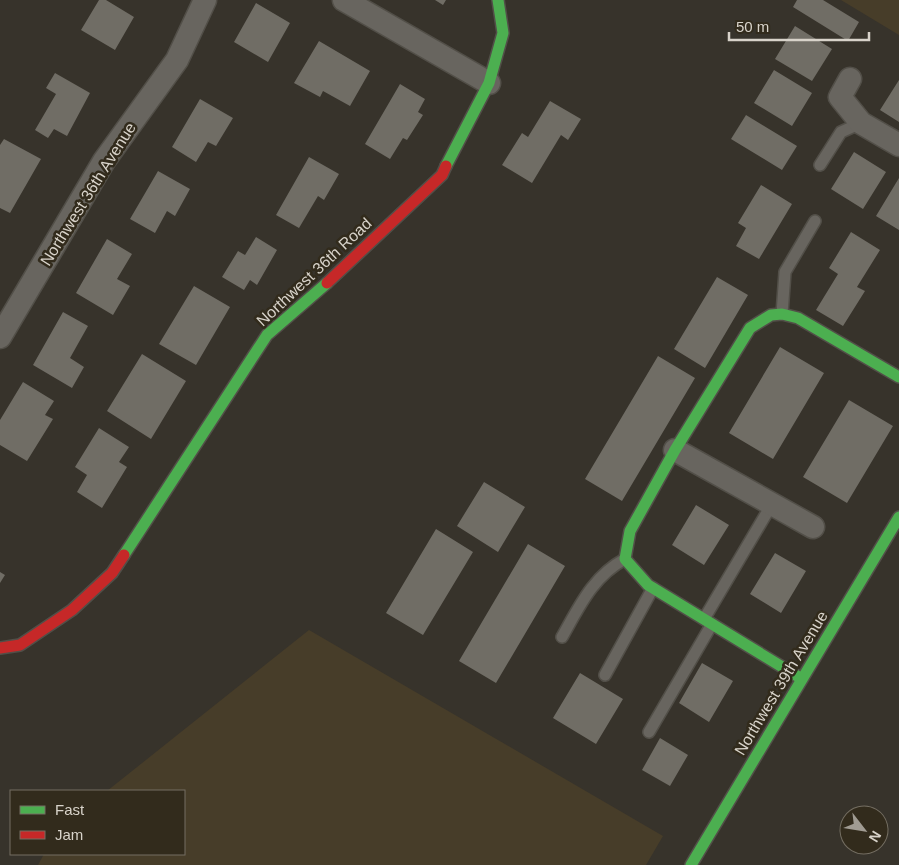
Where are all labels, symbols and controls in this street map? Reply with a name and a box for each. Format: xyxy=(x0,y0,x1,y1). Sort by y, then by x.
scale bar xyxy=(729,10,869,42)
text: 50 m xyxy=(736,18,769,35)
street label: Northwest 36th Avenue xyxy=(37,119,139,269)
street label: Northwest 36th Road xyxy=(253,215,375,329)
street label: Northwest 39th Avenue xyxy=(731,608,831,758)
legend xyxy=(10,790,185,855)
text: Fast xyxy=(55,801,85,818)
north arrow xyxy=(839,805,889,855)
text: Jam xyxy=(55,826,83,843)
text: N xyxy=(866,828,885,845)

